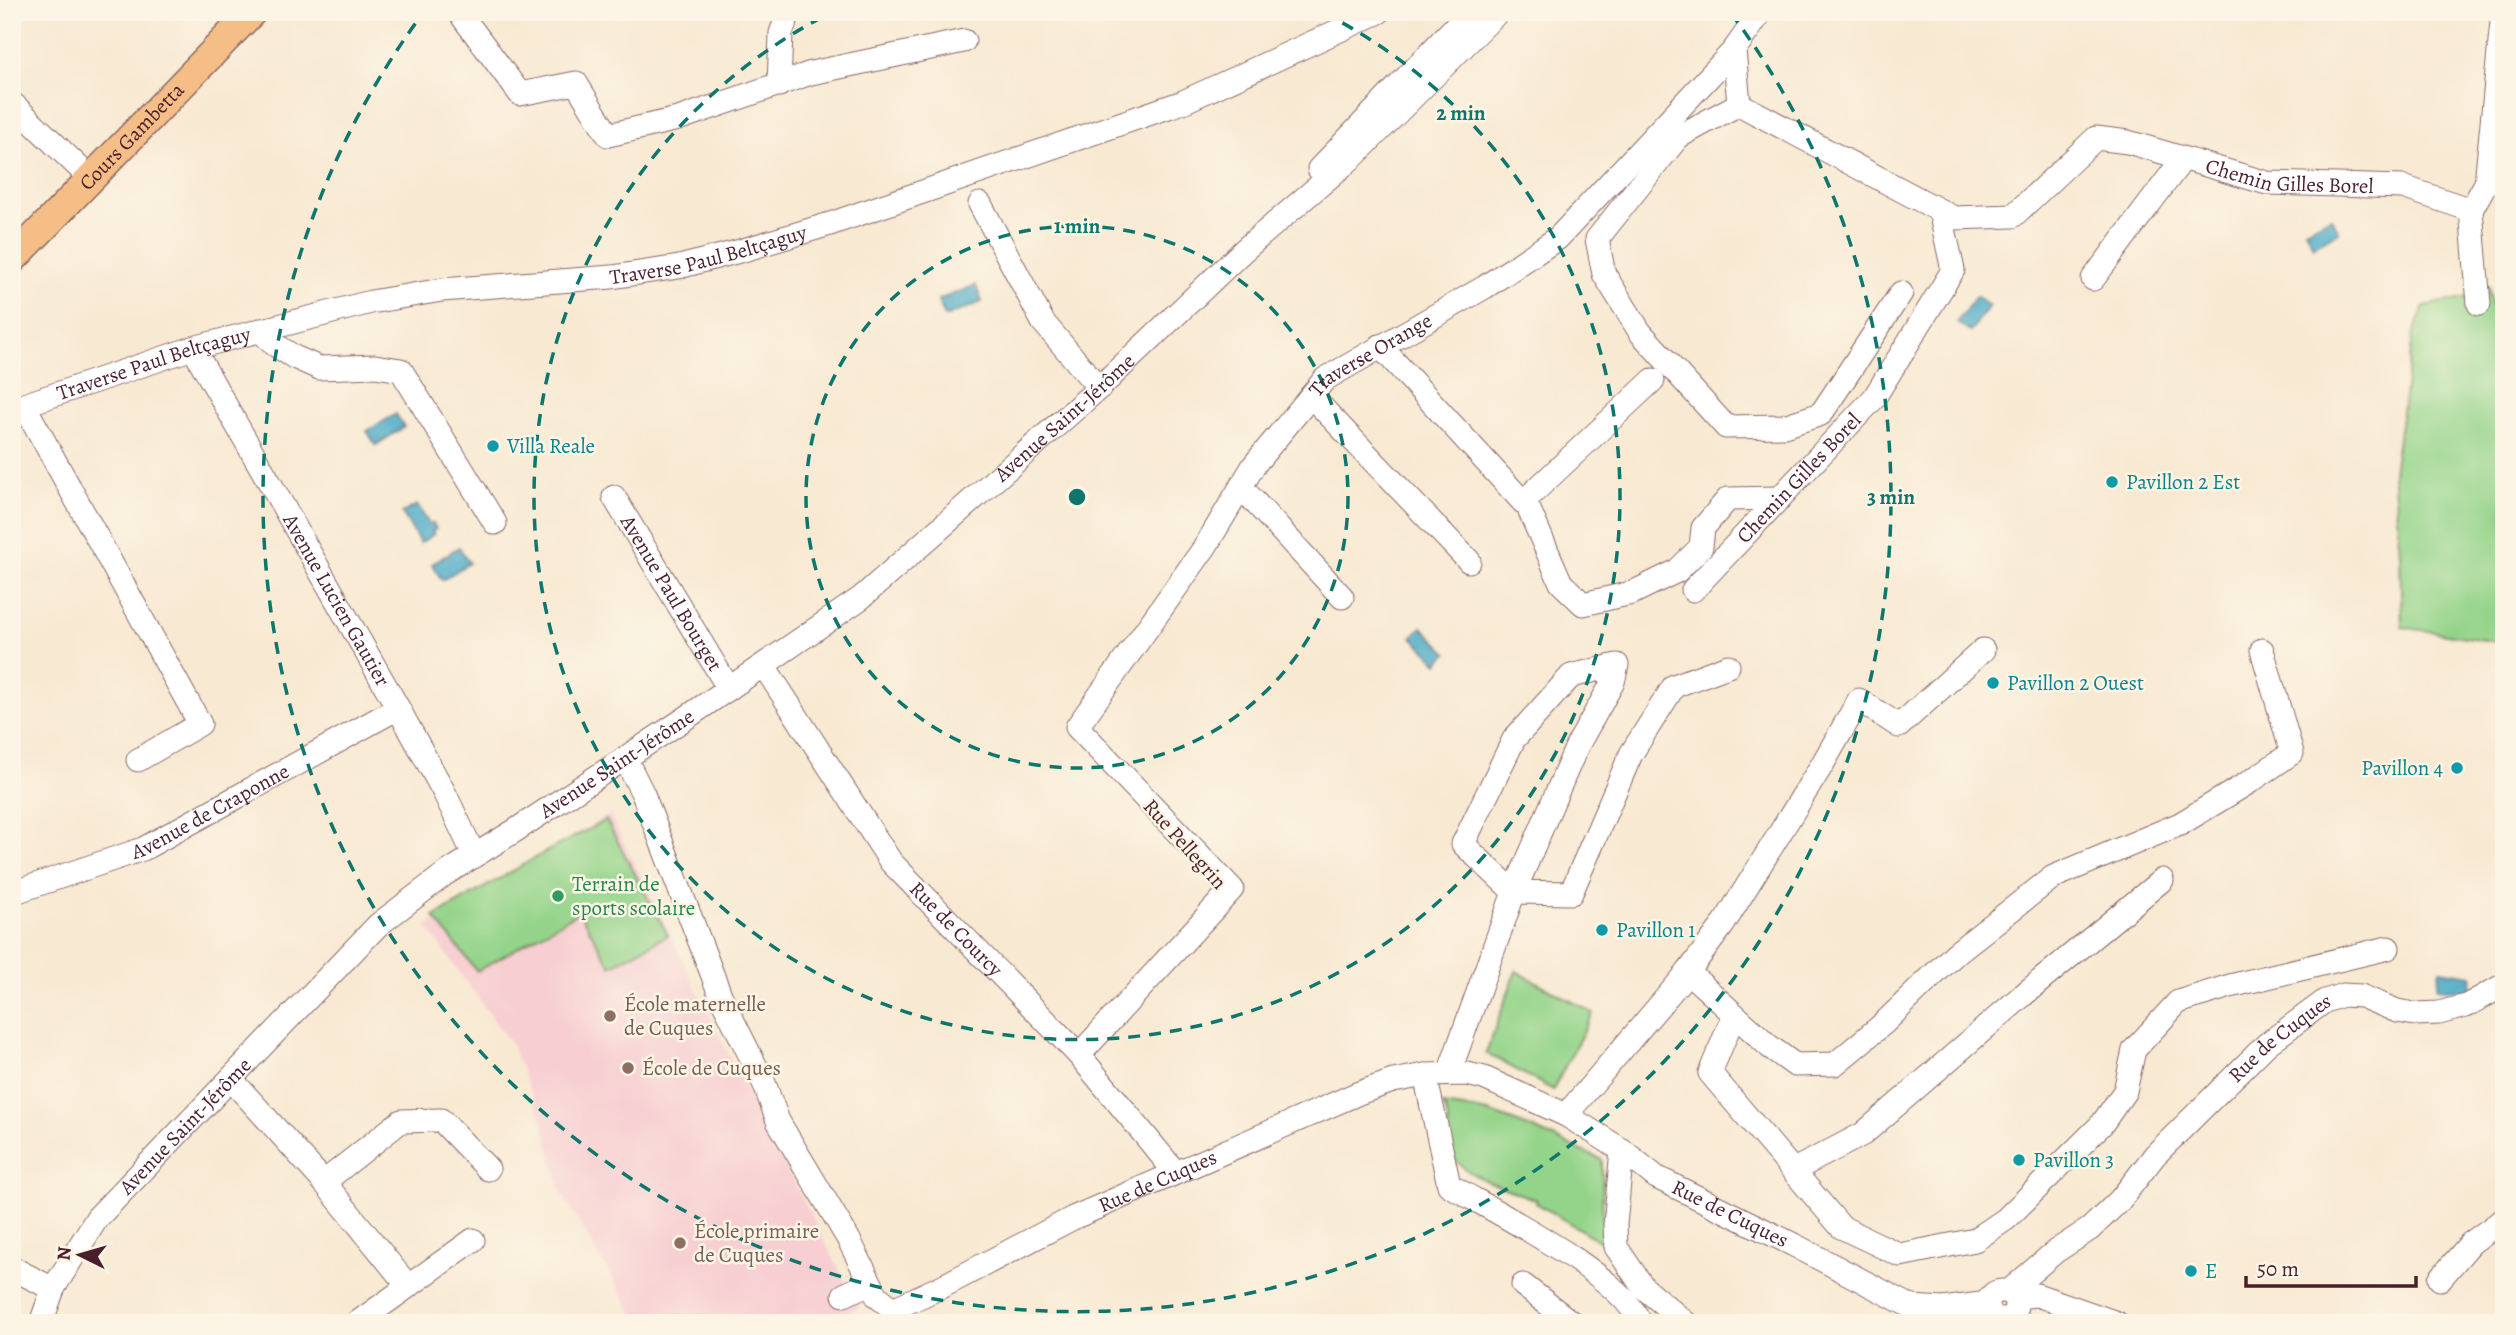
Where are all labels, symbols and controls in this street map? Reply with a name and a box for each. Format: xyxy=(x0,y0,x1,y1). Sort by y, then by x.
street label: Cours Gambetta xyxy=(73,76,191,196)
text: 2 min xyxy=(1436,99,1486,127)
street label: Chemin Gilles Borel xyxy=(2202,152,2374,200)
text: 1 min xyxy=(1054,212,1101,240)
street label: Traverse Paul Beltçaguy xyxy=(608,218,810,291)
street label: Traverse Orange xyxy=(1302,306,1437,403)
street label: Traverse Paul Beltçaguy xyxy=(53,320,254,407)
street label: Avenue Saint-Jérôme xyxy=(988,347,1141,489)
street label: Chemin Gilles Borel xyxy=(1730,407,1867,549)
place label: Villa Reale xyxy=(506,432,595,460)
marker: Villa Reale xyxy=(485,438,501,454)
place label: Pavillon 2 Est xyxy=(2126,468,2240,496)
marker: Pavillon 2 Est xyxy=(2104,474,2120,490)
text: 3 min xyxy=(1867,483,1915,511)
centre of rings xyxy=(1065,485,1089,509)
street label: Avenue Lucien Gautier xyxy=(276,508,397,691)
street label: Avenue Paul Bourget xyxy=(613,509,729,676)
place label: Pavillon 2 Ouest xyxy=(2007,669,2144,697)
marker: Pavillon 2 Ouest xyxy=(1985,675,2001,691)
street label: Avenue Saint-Jérôme xyxy=(533,702,700,825)
place label: Pavillon 4 xyxy=(2361,754,2443,782)
street label: Avenue de Craponne xyxy=(127,757,294,866)
marker: Pavillon 4 xyxy=(2449,760,2465,776)
street label: Rue Pellegrin xyxy=(1137,793,1233,895)
place label: Terrain de sports scolaire xyxy=(572,870,695,922)
street label: Rue de Courcy xyxy=(903,875,1009,983)
marker: Terrain de sports scolaire xyxy=(550,888,566,904)
place label: Pavillon 1 xyxy=(1616,916,1695,944)
marker: Pavillon 1 xyxy=(1594,922,1610,938)
street label: Rue de Cuques xyxy=(2222,986,2334,1089)
place label: École maternelle de Cuques xyxy=(624,990,766,1042)
marker: École maternelle de Cuques xyxy=(602,1008,618,1024)
street label: Avenue Saint-Jérôme xyxy=(112,1051,257,1201)
place label: École de Cuques xyxy=(642,1054,781,1082)
marker: École de Cuques xyxy=(620,1060,636,1076)
street label: Rue de Cuques xyxy=(1094,1143,1221,1219)
place label: Pavillon 3 xyxy=(2033,1146,2114,1174)
marker: Pavillon 3 xyxy=(2011,1152,2027,1168)
street label: Rue de Cuques xyxy=(1667,1173,1793,1254)
place label: École primaire de Cuques xyxy=(694,1217,819,1269)
north arrow xyxy=(46,1220,116,1290)
marker: École primaire de Cuques xyxy=(672,1235,688,1251)
scale bar xyxy=(2246,1244,2416,1288)
text: N xyxy=(51,1245,78,1262)
text: 50 m xyxy=(2257,1255,2299,1283)
place label: E xyxy=(2205,1257,2217,1285)
marker: E xyxy=(2183,1263,2199,1279)

